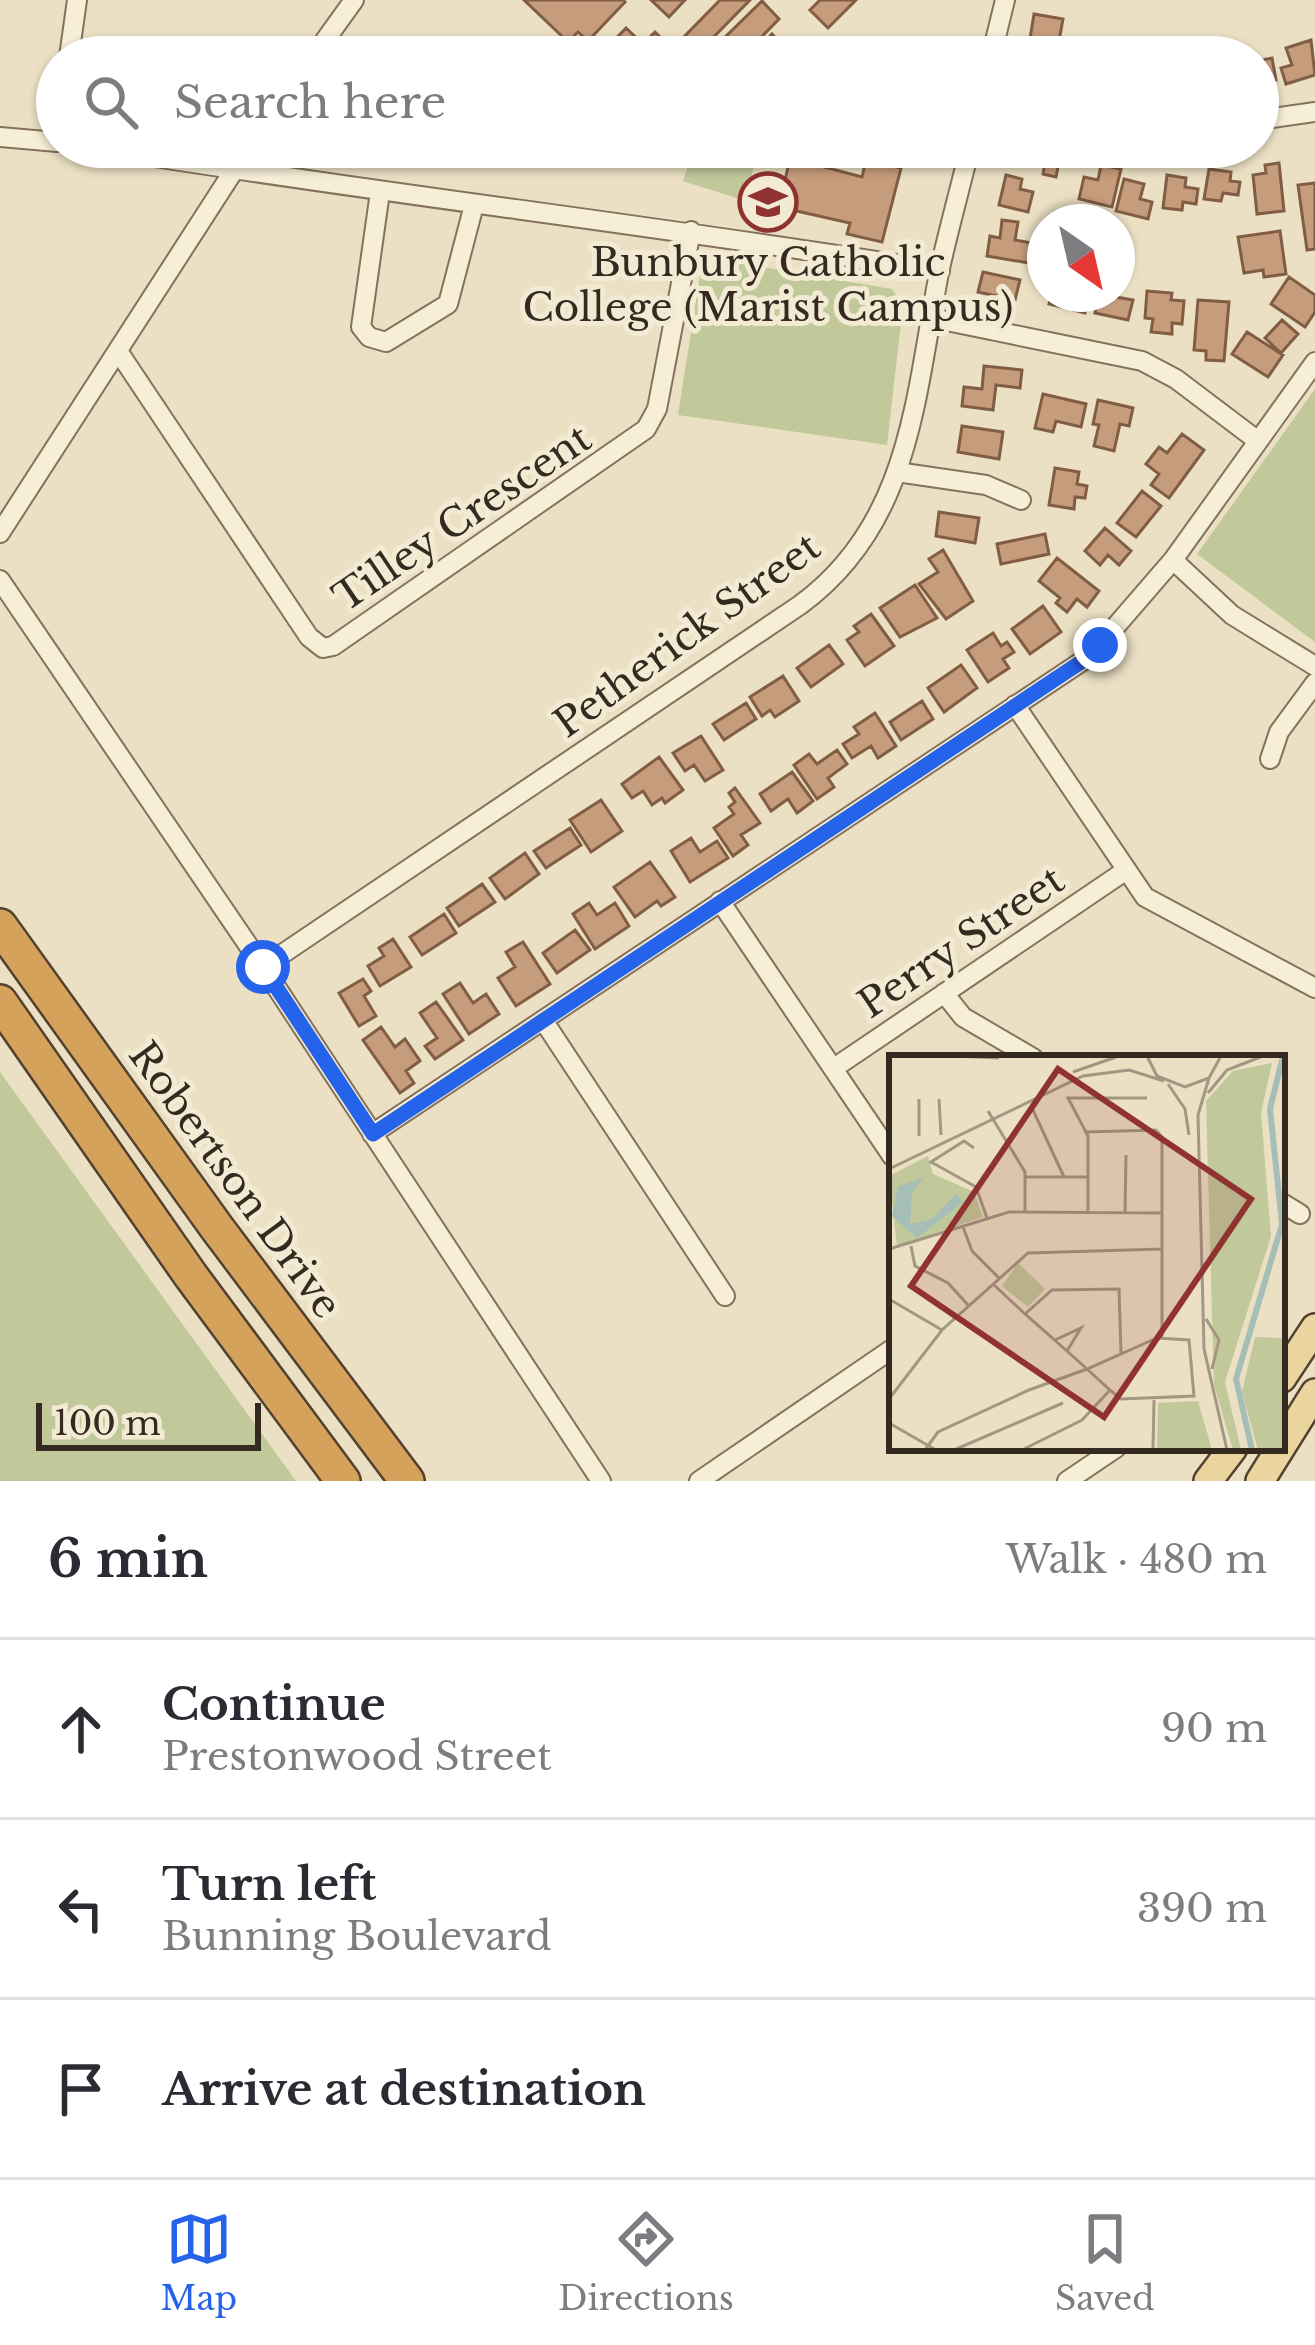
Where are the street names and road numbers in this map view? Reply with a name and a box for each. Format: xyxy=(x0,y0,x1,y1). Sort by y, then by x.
street label: Tilley Crescent xyxy=(324,414,600,622)
street label: Petherick Street xyxy=(544,522,830,748)
street label: Perry Street xyxy=(849,855,1073,1029)
street label: Robertson Drive xyxy=(118,1032,352,1328)

